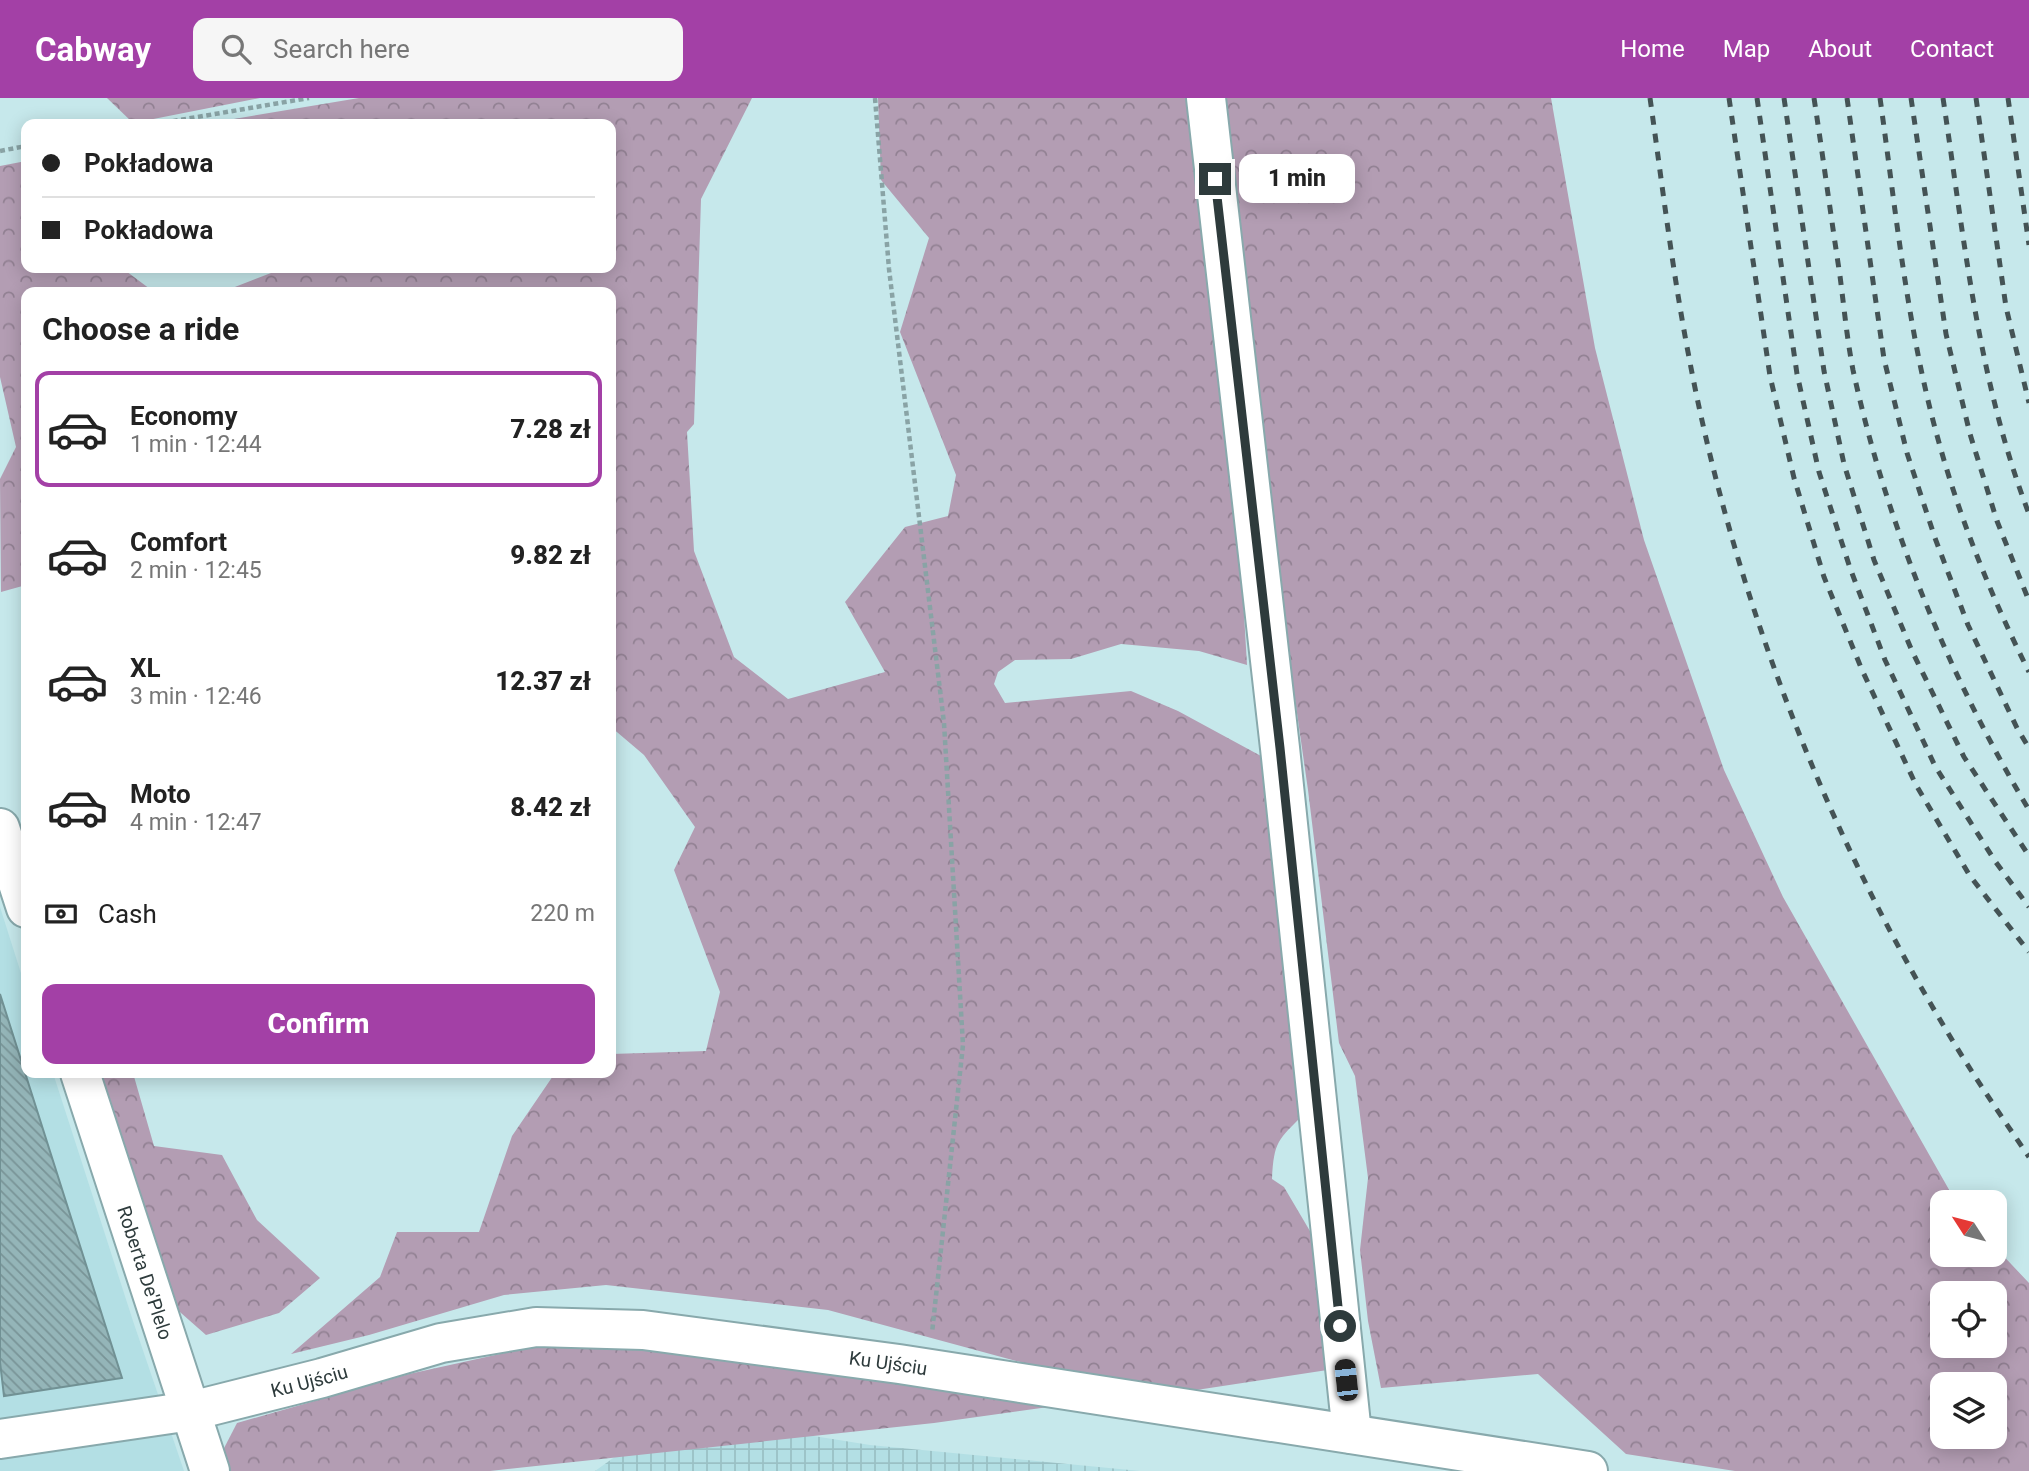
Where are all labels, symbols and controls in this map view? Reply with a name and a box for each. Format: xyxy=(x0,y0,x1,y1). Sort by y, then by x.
search box xyxy=(193,18,683,81)
text: Cabway xyxy=(35,30,151,69)
icon: search xyxy=(217,30,255,68)
text: Search here xyxy=(273,34,410,64)
text: Home xyxy=(1620,35,1685,63)
text: Map xyxy=(1723,35,1770,63)
text: About xyxy=(1808,35,1872,63)
text: Contact xyxy=(1910,35,1994,63)
text: Pokładowa xyxy=(84,148,213,178)
callout: 1 min xyxy=(1240,154,1355,204)
route end xyxy=(1199,163,1231,195)
text: 1 min xyxy=(1268,165,1326,192)
text: Pokładowa xyxy=(84,215,213,245)
text: Choose a ride xyxy=(42,310,239,348)
icon: car xyxy=(46,398,109,461)
text: Economy xyxy=(130,401,237,431)
text: 7.28 zł xyxy=(510,414,591,444)
text: 1 min · 12:44 xyxy=(130,431,262,458)
icon: car xyxy=(46,524,109,587)
text: Comfort xyxy=(130,527,227,557)
text: 9.82 zł xyxy=(510,540,591,570)
text: 2 min · 12:45 xyxy=(130,557,262,584)
icon: car xyxy=(46,650,109,713)
text: XL xyxy=(130,653,161,683)
text: 12.37 zł xyxy=(495,666,591,696)
text: 3 min · 12:46 xyxy=(130,683,262,710)
icon: car xyxy=(46,776,109,839)
text: Moto xyxy=(130,779,191,809)
text: 8.42 zł xyxy=(510,792,591,822)
text: 4 min · 12:47 xyxy=(130,809,262,836)
icon: cash xyxy=(42,895,80,933)
text: Cash xyxy=(98,899,157,929)
text: 220 m xyxy=(530,900,595,927)
button: Confirm xyxy=(42,984,595,1064)
north arrow xyxy=(1930,1190,2007,1267)
map controls xyxy=(1930,1190,2007,1449)
street label: Roberta De'Plelo xyxy=(112,1203,177,1343)
button: locate xyxy=(1930,1281,2007,1358)
route start xyxy=(1324,1310,1356,1342)
street label: Ku Ujściu xyxy=(848,1346,929,1380)
car xyxy=(1334,1358,1359,1402)
street label: Ku Ujściu xyxy=(268,1360,351,1402)
button: layers xyxy=(1930,1372,2007,1449)

